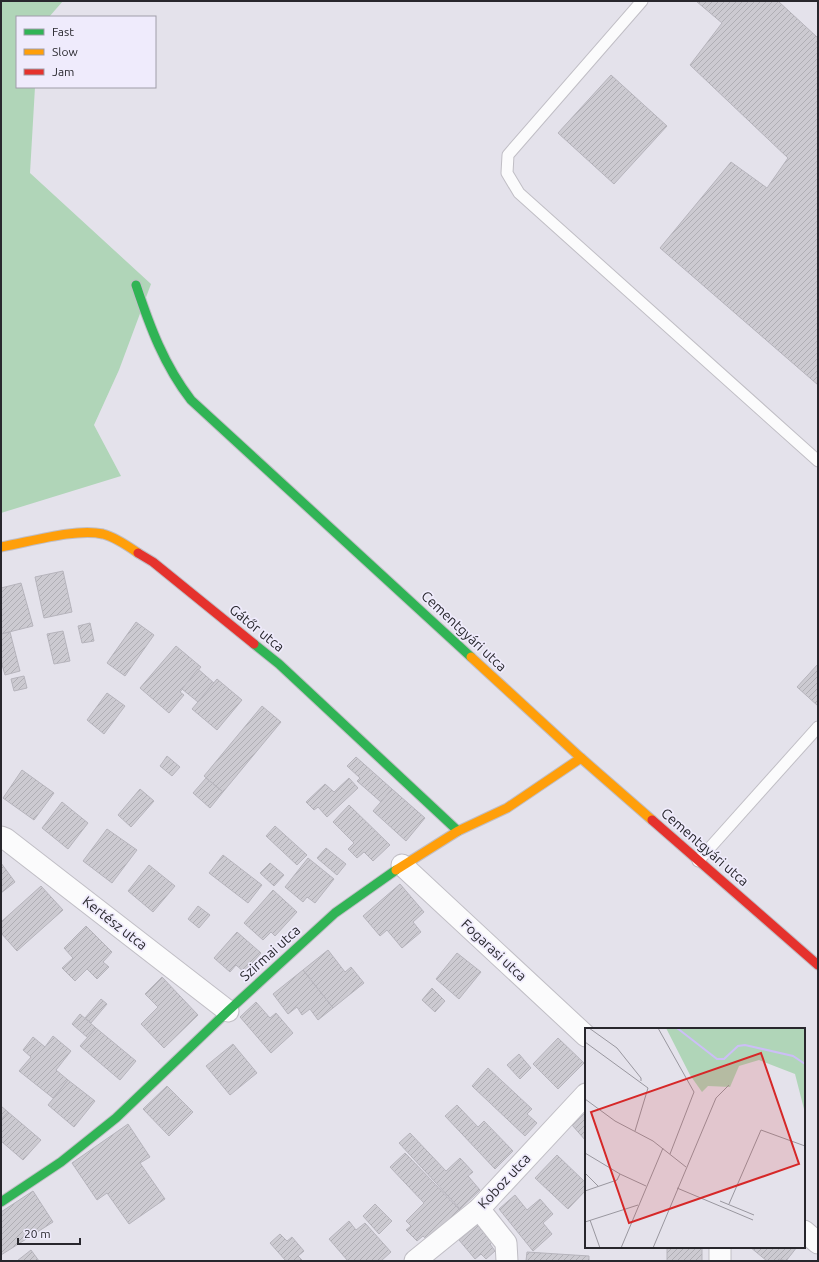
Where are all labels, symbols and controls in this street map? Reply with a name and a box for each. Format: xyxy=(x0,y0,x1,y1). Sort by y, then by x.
legend xyxy=(16,16,156,88)
text: Fast xyxy=(52,25,74,38)
text: Slow xyxy=(52,45,78,58)
text: Jam xyxy=(52,65,74,78)
street label: Cementgyári utca xyxy=(418,587,510,675)
street label: Gátőr utca xyxy=(226,601,288,655)
street label: Cementgyári utca xyxy=(658,805,752,889)
street label: Kertész utca xyxy=(80,893,150,953)
street label: Fogarasi utca xyxy=(458,916,530,984)
street label: Szirmai utca xyxy=(237,922,303,984)
inset map xyxy=(585,1028,805,1248)
street label: Koboz utca xyxy=(474,1150,534,1212)
scale bar xyxy=(18,1220,80,1246)
text: 20 m xyxy=(24,1227,51,1240)

